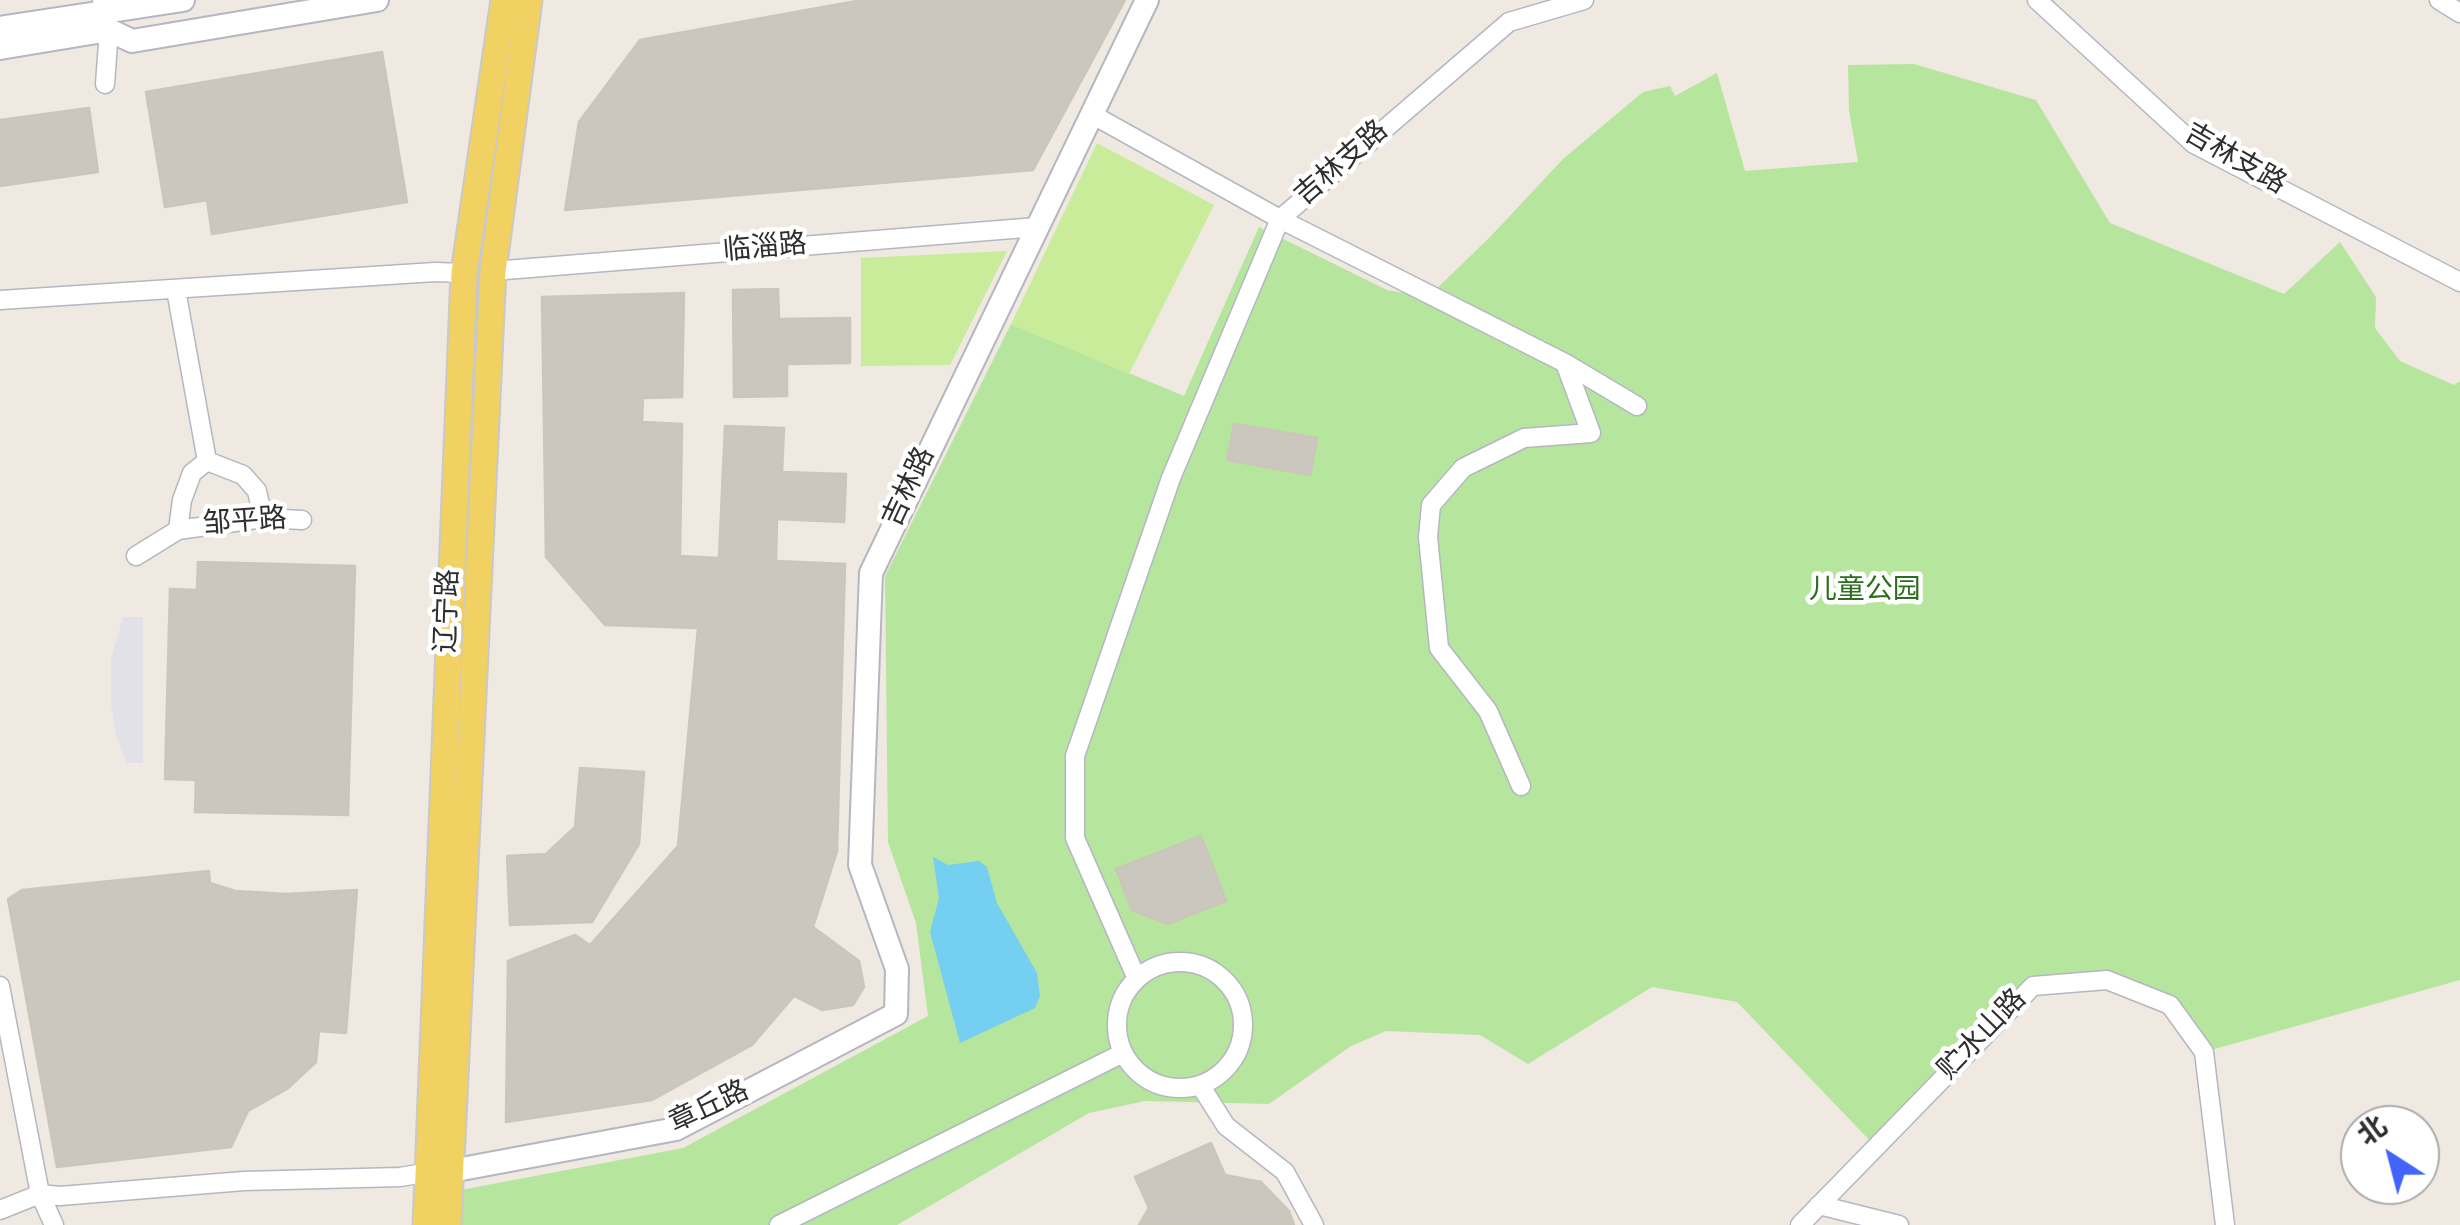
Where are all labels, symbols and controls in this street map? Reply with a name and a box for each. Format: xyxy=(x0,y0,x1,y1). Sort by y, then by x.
street label: 吉林支路 xyxy=(1290,116,1396,214)
street label: 吉林支路 xyxy=(2177,118,2291,204)
street label: 临淄路 xyxy=(722,230,808,270)
street label: 吉林路 xyxy=(878,443,944,533)
street label: 邹平路 xyxy=(202,504,288,544)
street label: 辽宁路 xyxy=(432,568,468,654)
park label: 儿童公园 xyxy=(1809,575,1921,609)
street label: 贮水山路 xyxy=(1933,984,2035,1088)
street label: 章丘路 xyxy=(665,1076,755,1142)
north arrow xyxy=(2340,1105,2440,1205)
text: 北 xyxy=(2352,1110,2395,1155)

